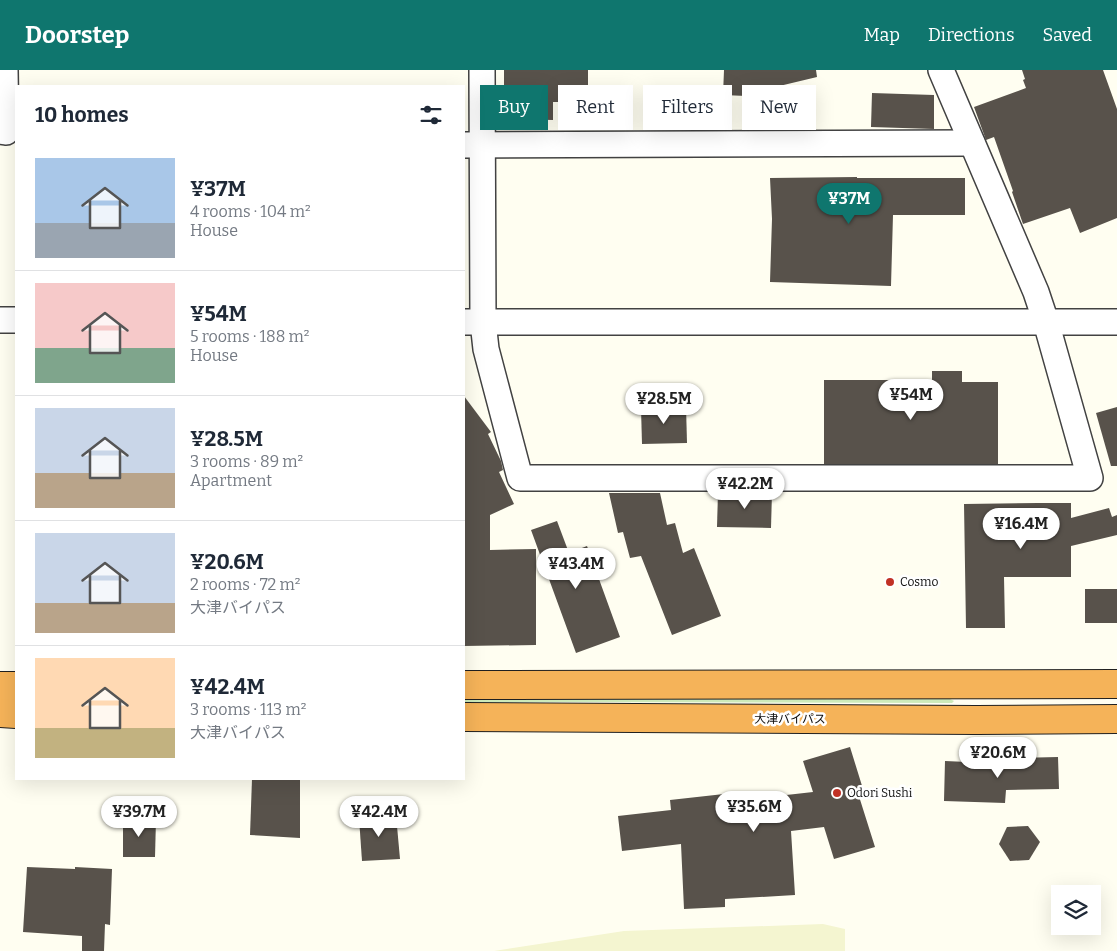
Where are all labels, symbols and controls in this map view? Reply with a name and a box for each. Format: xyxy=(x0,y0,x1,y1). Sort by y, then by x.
text: Doorstep xyxy=(25,21,129,49)
text: Map xyxy=(864,24,900,46)
text: Directions xyxy=(928,24,1015,46)
text: Saved xyxy=(1043,24,1092,46)
chip: Buy xyxy=(480,85,548,130)
chip: Rent xyxy=(558,85,633,130)
chip: Filters xyxy=(643,85,732,130)
chip: New xyxy=(742,85,816,130)
icon: filters xyxy=(417,101,445,129)
text: 10 homes xyxy=(35,102,129,128)
text: ¥37M xyxy=(190,176,246,202)
icon: home xyxy=(75,178,135,238)
pin: ¥37M xyxy=(819,182,879,225)
text: ¥37M xyxy=(828,189,870,208)
text: 4 rooms · 104 m² xyxy=(190,202,311,221)
text: House xyxy=(190,221,238,240)
text: ¥54M xyxy=(190,301,247,327)
icon: home xyxy=(75,303,135,363)
text: 5 rooms · 188 m² xyxy=(190,327,309,346)
text: House xyxy=(190,346,238,365)
pin: ¥54M xyxy=(881,378,941,421)
pin: ¥28.5M xyxy=(623,382,705,425)
text: ¥54M xyxy=(889,385,933,404)
text: ¥28.5M xyxy=(636,389,692,408)
text: ¥28.5M xyxy=(190,426,263,452)
icon: home xyxy=(75,428,135,488)
text: 3 rooms · 89 m² xyxy=(190,452,303,471)
pin: ¥42.2M xyxy=(704,468,786,510)
text: Apartment xyxy=(190,471,272,490)
text: ¥42.2M xyxy=(717,474,773,493)
pin: ¥16.4M xyxy=(980,508,1062,550)
text: ¥16.4M xyxy=(994,514,1048,533)
pin: ¥43.4M xyxy=(535,548,617,590)
text: ¥20.6M xyxy=(190,549,264,575)
icon: home xyxy=(75,553,135,613)
text: ¥43.4M xyxy=(548,554,604,573)
text: 2 rooms · 72 m² xyxy=(190,575,300,594)
place label: Cosmo xyxy=(900,575,938,589)
marker: Cosmo xyxy=(884,576,896,588)
text: 大津バイパス xyxy=(190,598,286,617)
text: ¥42.4M xyxy=(190,674,265,700)
icon: home xyxy=(75,678,135,738)
text: 3 rooms · 113 m² xyxy=(190,700,306,719)
street label: 大津バイパス xyxy=(754,712,826,726)
text: 大津バイパス xyxy=(190,723,286,742)
pin: ¥20.6M xyxy=(957,736,1039,779)
text: ¥20.6M xyxy=(970,743,1026,762)
place label: Odori Sushi xyxy=(847,786,913,800)
marker: Odori Sushi xyxy=(831,787,843,799)
pin: ¥35.6M xyxy=(713,790,795,833)
pin: ¥39.7M xyxy=(98,796,180,838)
pin: ¥42.4M xyxy=(338,796,420,838)
text: ¥35.6M xyxy=(726,797,782,816)
text: ¥39.7M xyxy=(112,802,166,821)
text: ¥42.4M xyxy=(351,802,408,821)
map controls xyxy=(1051,885,1101,935)
button: layers xyxy=(1051,885,1101,935)

